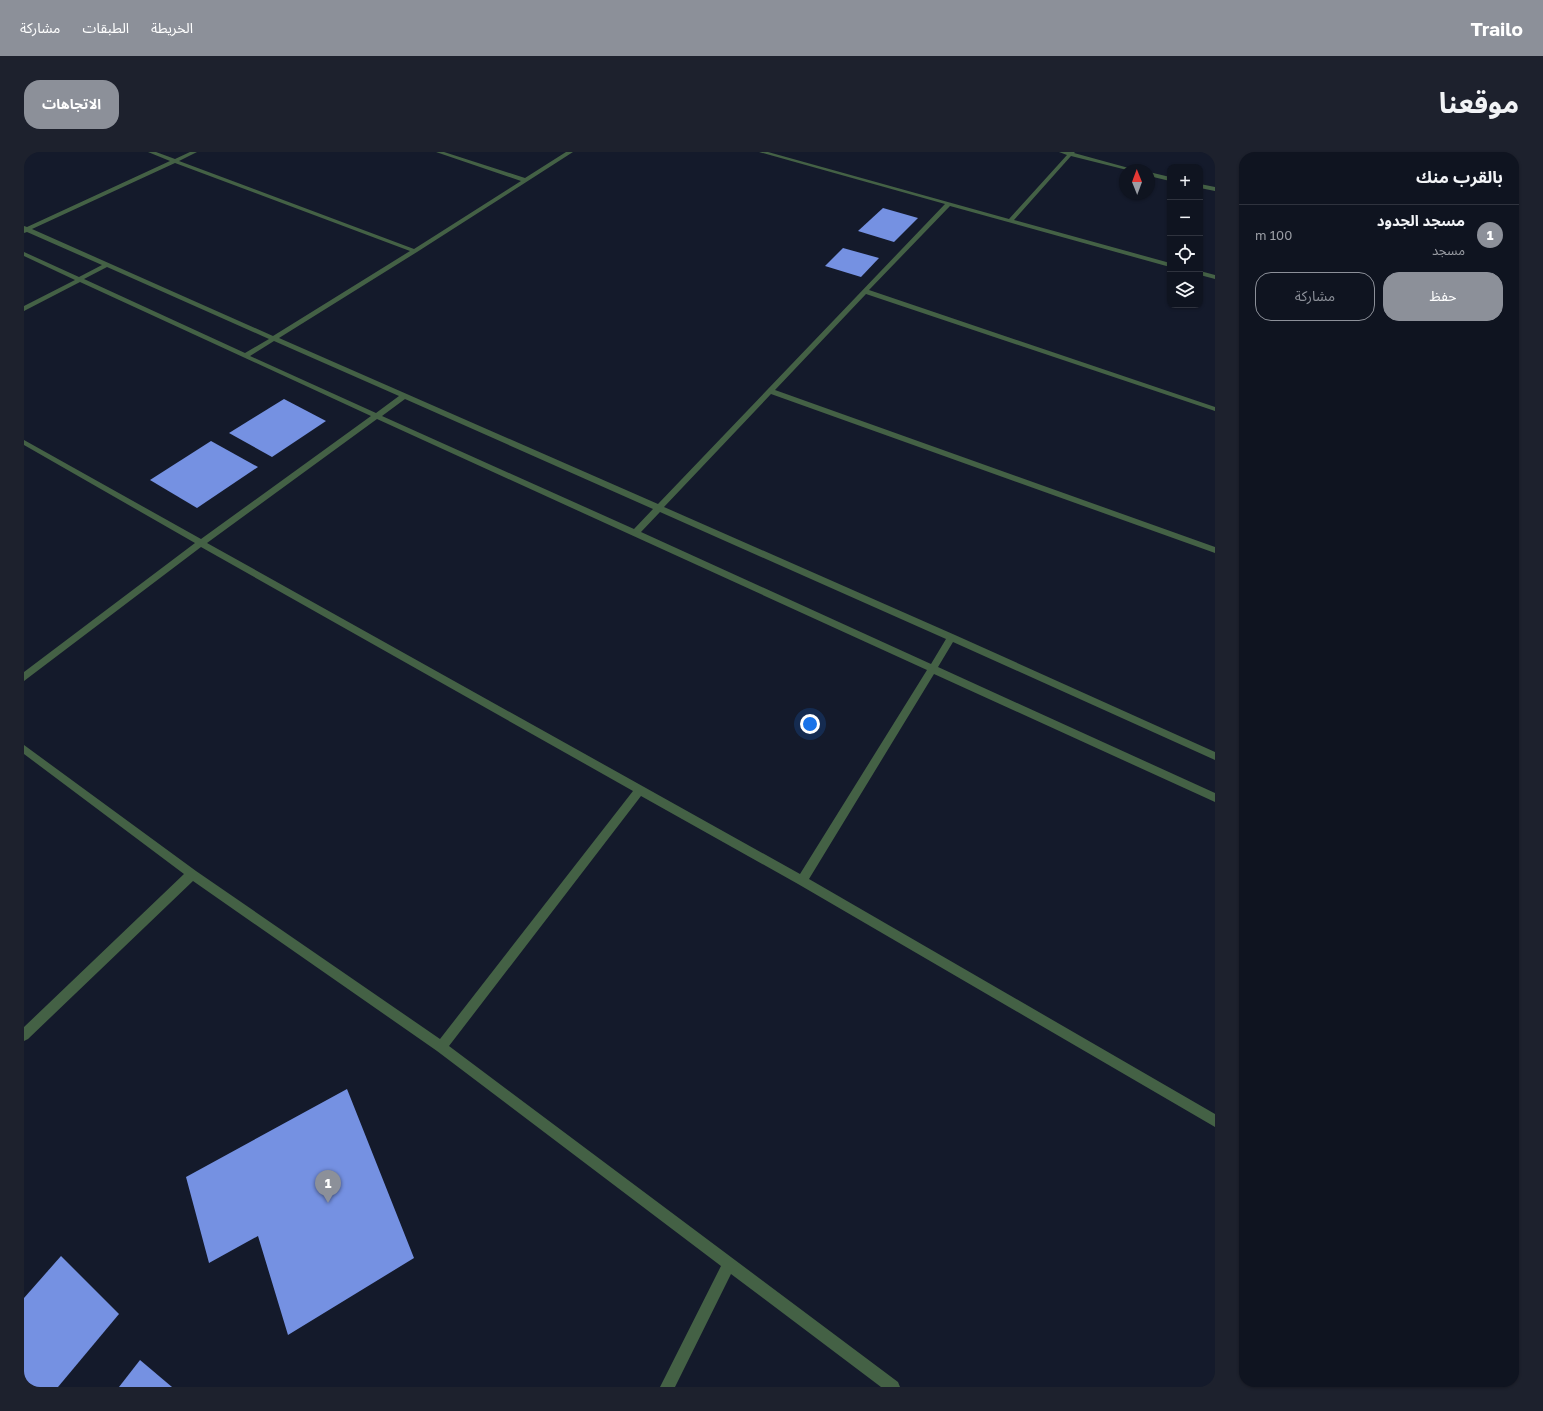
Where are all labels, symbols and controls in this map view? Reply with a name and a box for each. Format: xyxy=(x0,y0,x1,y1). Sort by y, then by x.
text: Trailo xyxy=(1470,17,1523,40)
text: مشاركة xyxy=(20,19,60,36)
text: الطبقات xyxy=(82,19,129,36)
text: الخريطة xyxy=(151,19,193,36)
button: الاتجاهات xyxy=(24,80,119,129)
text: موقعنا xyxy=(1439,86,1519,119)
north arrow xyxy=(1119,164,1155,200)
map controls xyxy=(1167,164,1203,308)
button: + xyxy=(1167,164,1203,200)
text: بالقرب منك xyxy=(1416,166,1503,187)
button: − xyxy=(1167,200,1203,236)
text: مسجد الجدود xyxy=(1377,211,1465,229)
text: 100 m xyxy=(1255,227,1292,243)
text: 1 xyxy=(1487,227,1493,243)
button: locate xyxy=(1167,236,1203,272)
text: مسجد xyxy=(1432,242,1465,258)
button: layers xyxy=(1167,272,1203,308)
button: مشاركة xyxy=(1255,272,1375,321)
button: حفظ xyxy=(1383,272,1503,321)
your location xyxy=(800,714,820,734)
pin: 1 xyxy=(315,1170,341,1203)

